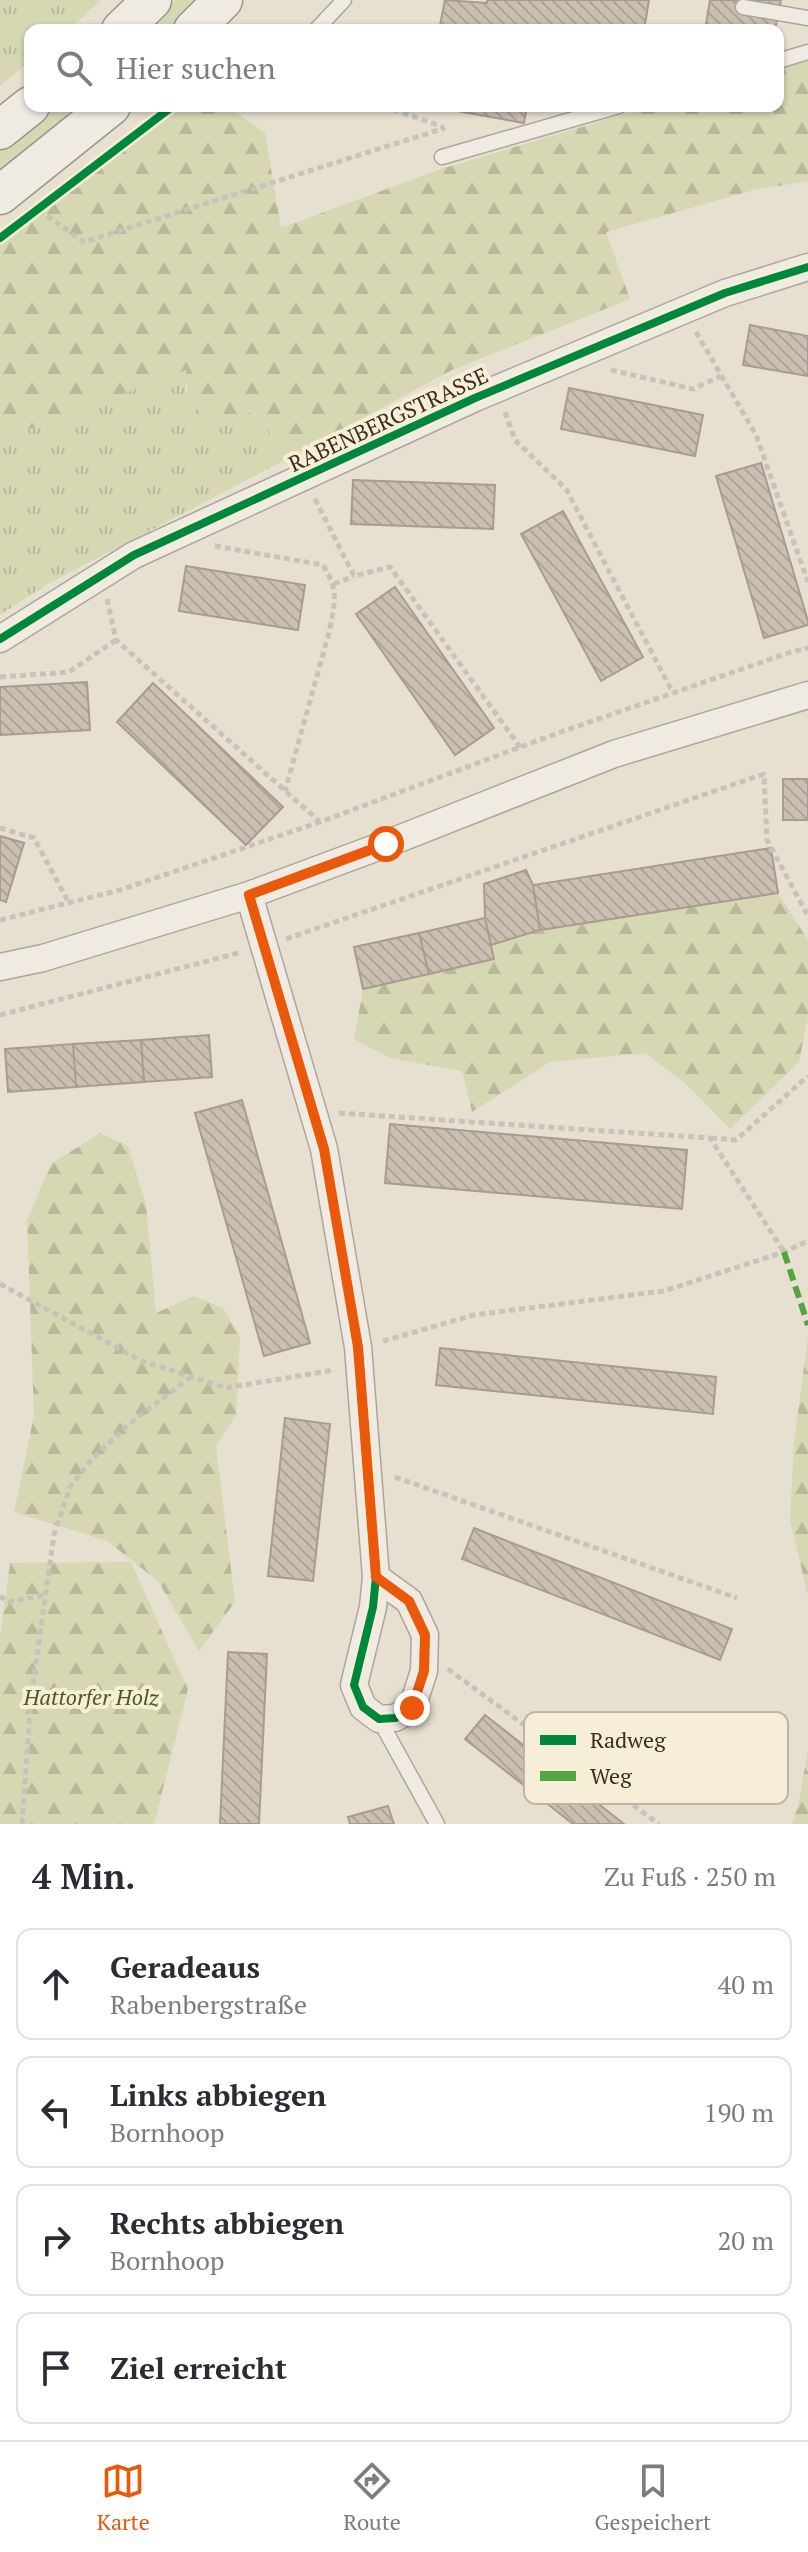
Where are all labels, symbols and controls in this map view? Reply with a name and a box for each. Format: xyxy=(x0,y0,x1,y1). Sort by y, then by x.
search box xyxy=(24,24,784,112)
icon: search xyxy=(52,46,96,90)
text: Hier suchen xyxy=(116,48,275,88)
street label: RABENBERGSTRASSE xyxy=(283,360,493,478)
route start xyxy=(368,826,404,862)
park label: Hattorfer Holz xyxy=(22,1682,160,1711)
route end xyxy=(394,1690,430,1726)
legend xyxy=(524,1712,788,1804)
text: Radweg xyxy=(590,1725,666,1754)
text: Weg xyxy=(590,1761,632,1790)
text: 4 Min. xyxy=(32,1854,135,1899)
text: Zu Fuß · 250 m xyxy=(604,1859,776,1893)
text: Geradeaus xyxy=(110,1947,260,1987)
icon: ahead xyxy=(34,1962,78,2006)
text: 40 m xyxy=(718,1967,774,2001)
text: Rabenbergstraße xyxy=(110,1987,307,2021)
text: Links abbiegen xyxy=(110,2075,326,2115)
icon: left xyxy=(34,2090,78,2134)
text: 190 m xyxy=(704,2095,774,2129)
text: Bornhoop xyxy=(110,2115,225,2149)
text: Rechts abbiegen xyxy=(110,2203,344,2243)
icon: right xyxy=(34,2218,78,2262)
text: 20 m xyxy=(718,2223,774,2257)
text: Bornhoop xyxy=(110,2243,225,2277)
icon: arrive xyxy=(34,2346,78,2390)
text: Ziel erreicht xyxy=(110,2348,287,2388)
tab: Karte xyxy=(97,2459,150,2536)
tab: Route xyxy=(343,2459,401,2536)
tab: Gespeichert xyxy=(594,2459,711,2536)

